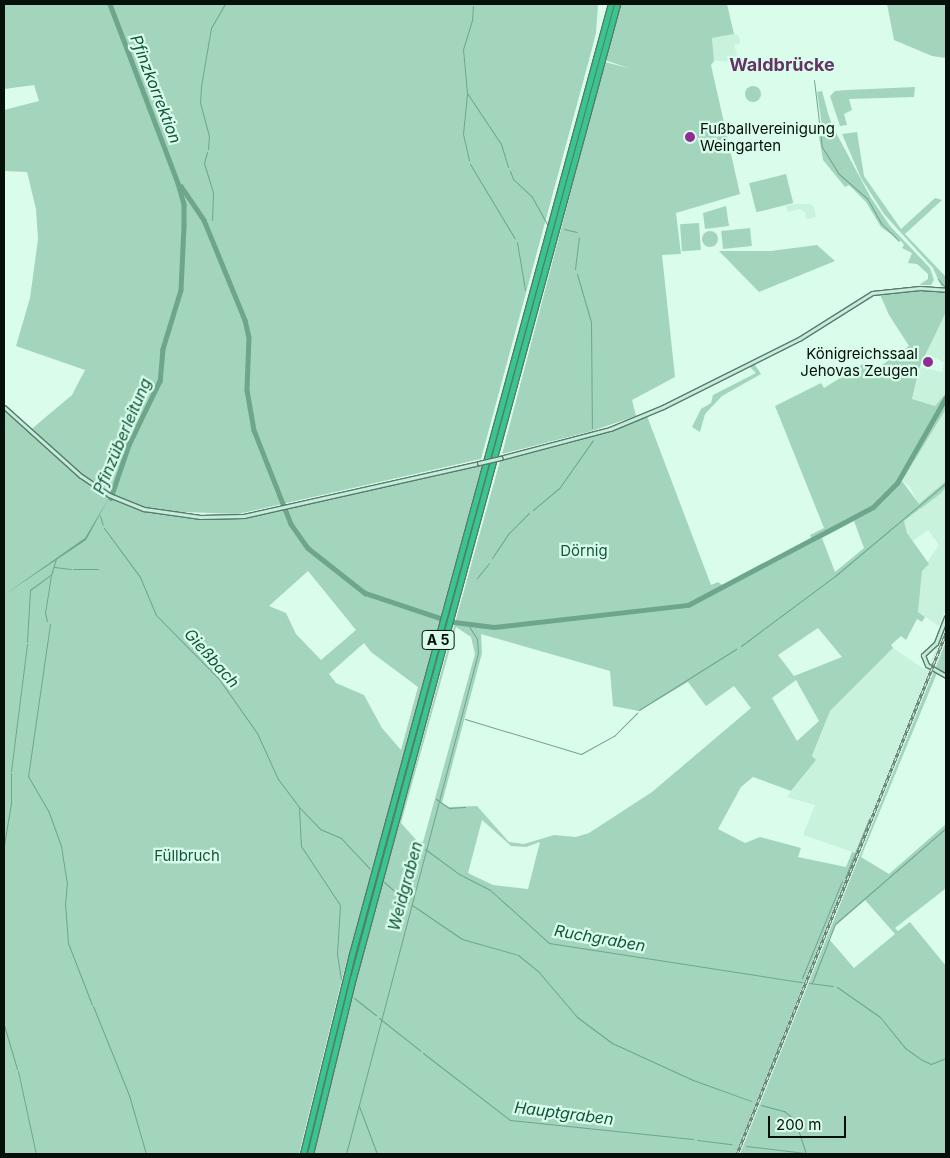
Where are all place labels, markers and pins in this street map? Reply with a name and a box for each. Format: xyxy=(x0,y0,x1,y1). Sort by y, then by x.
place label: Fußballvereinigung Weingarten xyxy=(700,119,835,154)
marker: Fußballvereinigung Weingarten xyxy=(684,131,696,143)
place label: Königreichssaal Jehovas Zeugen xyxy=(800,344,918,379)
marker: Königreichssaal Jehovas Zeugen xyxy=(922,356,934,368)

